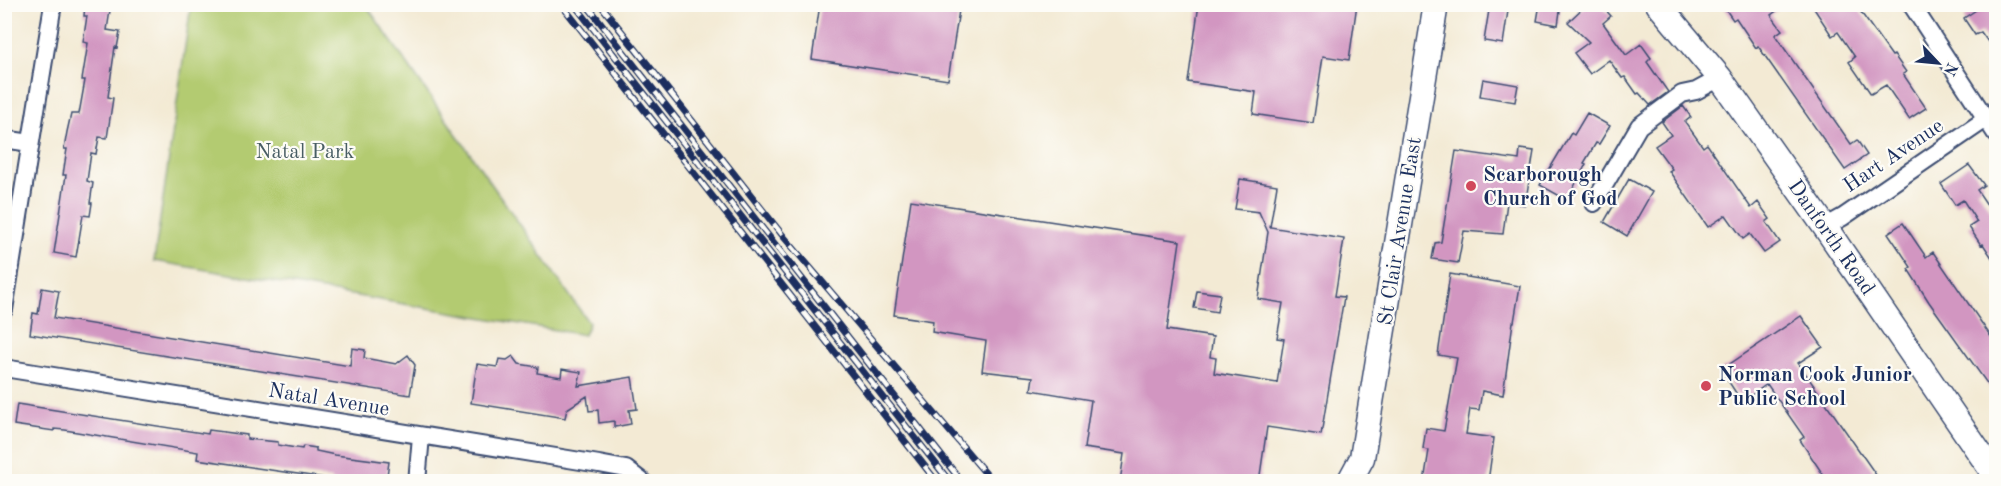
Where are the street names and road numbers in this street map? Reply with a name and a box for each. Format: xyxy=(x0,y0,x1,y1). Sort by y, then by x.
street label: Hart Avenue xyxy=(1840,115,1948,197)
street label: St Clair Avenue East xyxy=(1375,136,1426,327)
street label: Danforth Road xyxy=(1783,176,1878,299)
street label: Natal Avenue xyxy=(267,381,391,420)

